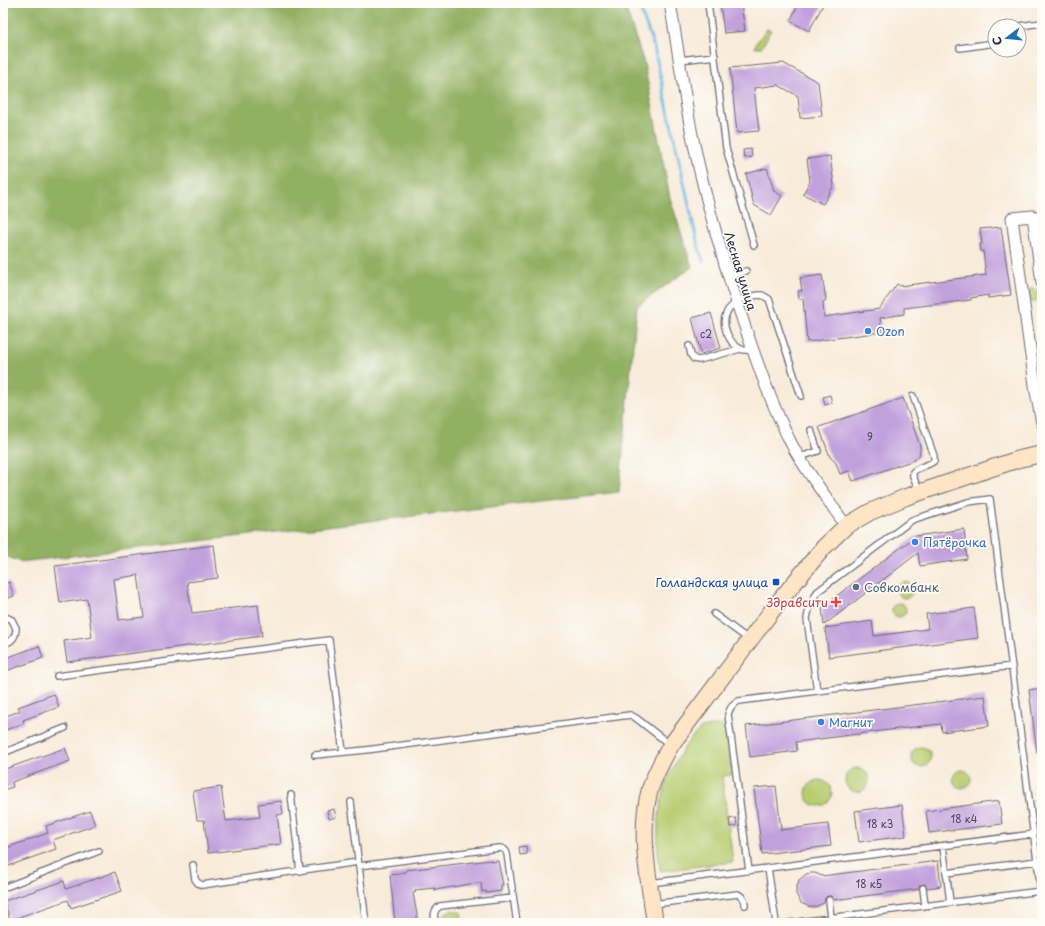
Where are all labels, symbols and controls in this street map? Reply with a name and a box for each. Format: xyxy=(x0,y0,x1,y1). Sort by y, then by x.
north arrow xyxy=(987,18,1027,58)
text: С xyxy=(988,35,1006,47)
street label: Лесная улица xyxy=(720,229,762,313)
place label: Ozon xyxy=(876,322,905,340)
house number: с2 xyxy=(700,326,712,341)
marker: Ozon xyxy=(863,326,873,336)
house number: 9 xyxy=(867,429,873,444)
place label: Пятёрочка xyxy=(923,533,987,551)
marker: Пятёрочка xyxy=(910,537,920,547)
place label: Голландская улица xyxy=(656,573,768,591)
marker: Голландская улица xyxy=(771,577,781,587)
place label: Совкомбанк xyxy=(864,578,940,596)
marker: Совкомбанк xyxy=(851,582,861,592)
place label: Здравсити xyxy=(765,593,828,611)
marker: Здравсити xyxy=(831,597,841,607)
place label: Магнит xyxy=(829,713,874,731)
marker: Магнит xyxy=(816,717,826,727)
house number: 18 к4 xyxy=(951,811,978,826)
house number: 18 к3 xyxy=(867,816,893,831)
house number: 18 к5 xyxy=(856,876,882,891)

